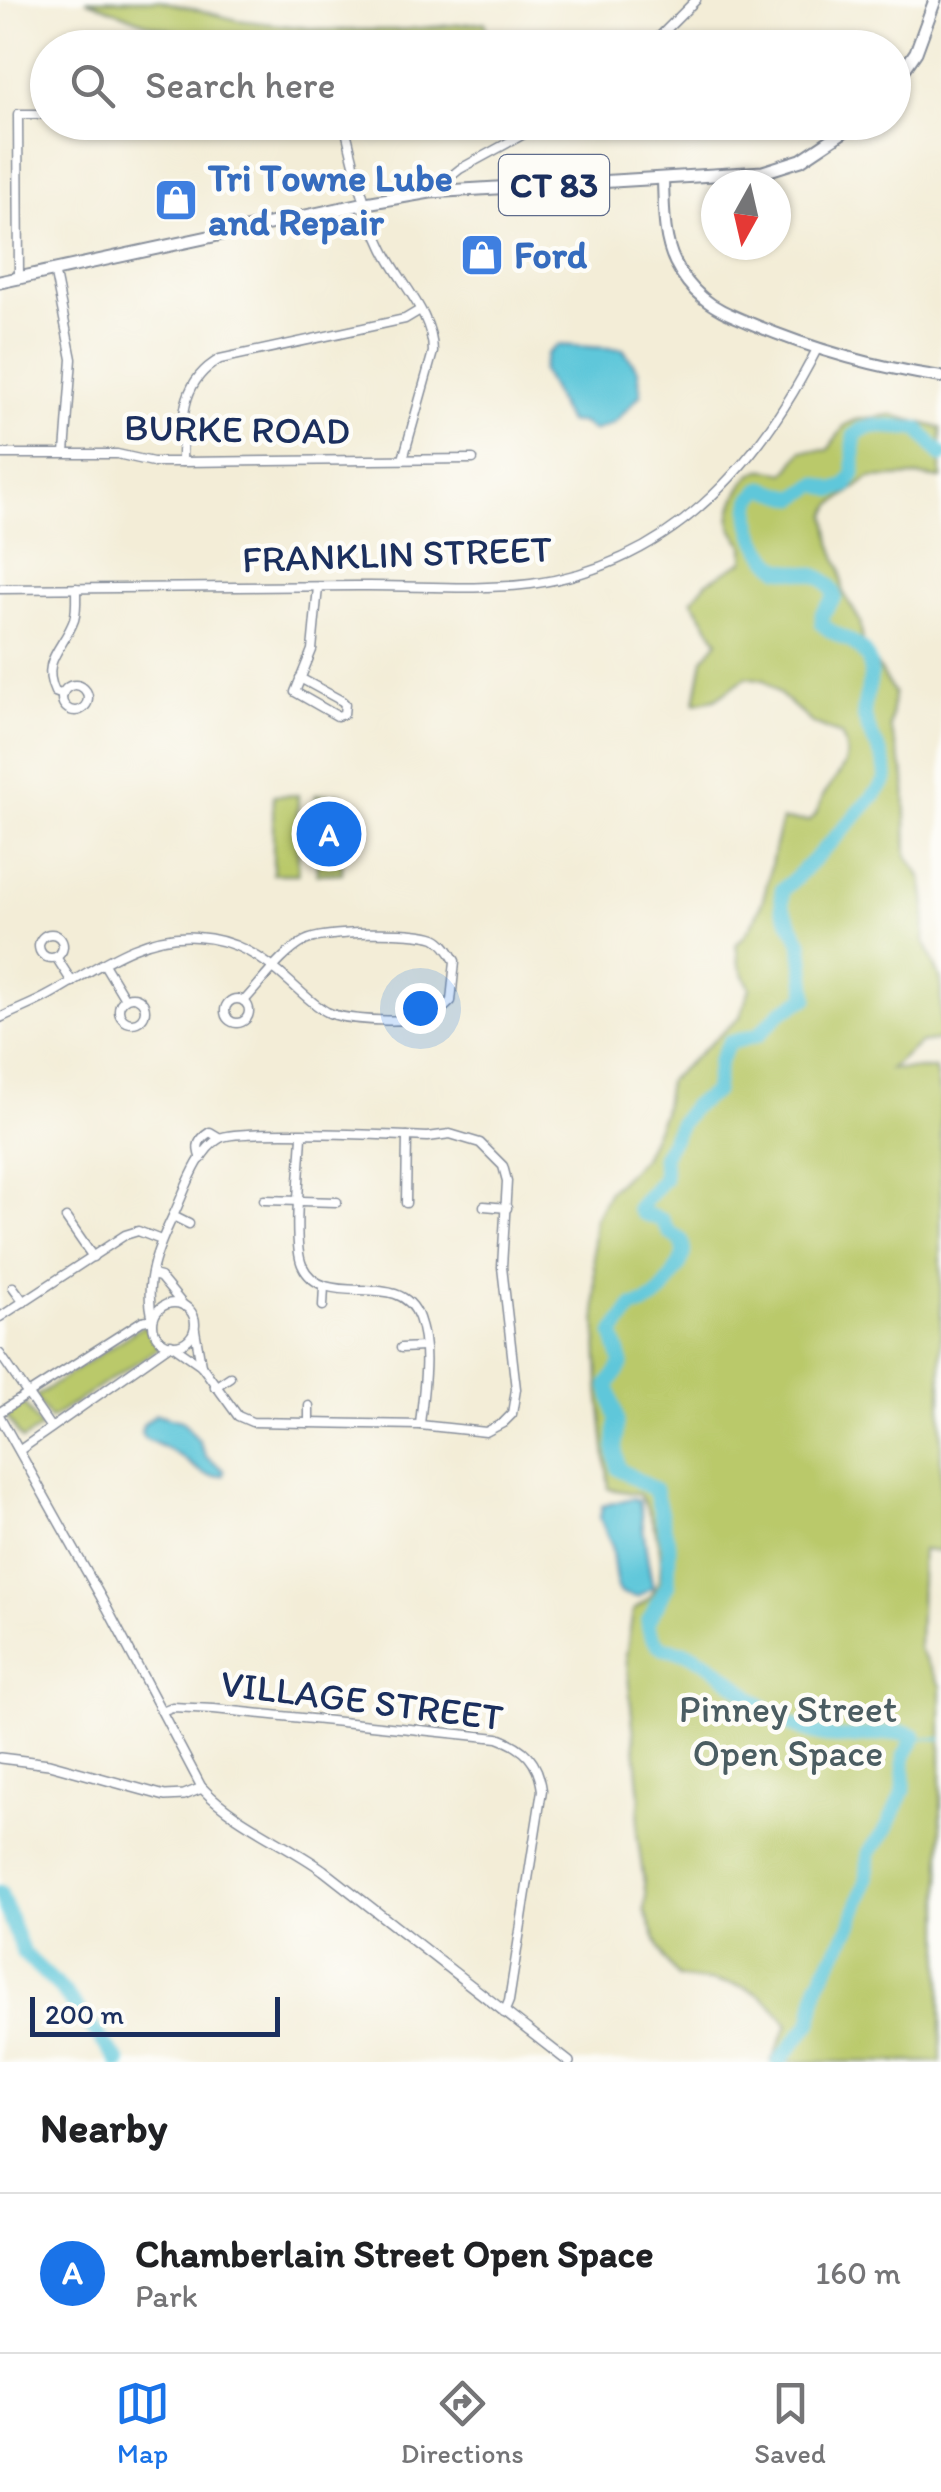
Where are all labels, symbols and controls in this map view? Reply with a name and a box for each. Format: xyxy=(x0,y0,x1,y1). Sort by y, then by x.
search box xyxy=(30,30,911,140)
icon: search xyxy=(65,58,120,113)
text: Search here xyxy=(145,62,336,108)
place label: Tri Towne Lube and Repair xyxy=(207,155,453,245)
road number: CT 83 xyxy=(499,155,609,215)
north arrow xyxy=(701,170,791,260)
shop icon: Tri Towne Lube and Repair xyxy=(153,177,199,223)
shop icon: Ford xyxy=(459,232,505,278)
place label: Ford xyxy=(514,232,588,278)
street label: BURKE ROAD xyxy=(124,404,350,454)
street label: FRANKLIN STREET xyxy=(241,526,553,582)
pin: A xyxy=(296,796,362,872)
your location xyxy=(395,983,446,1034)
street label: VILLAGE STREET xyxy=(218,1660,506,1740)
park label: Pinney Street Open Space xyxy=(679,1686,897,1776)
scale bar xyxy=(30,1992,280,2036)
text: 200 m xyxy=(45,1997,124,2031)
text: Nearby xyxy=(40,2102,167,2153)
text: Chamberlain Street Open Space xyxy=(135,2231,654,2277)
text: A xyxy=(62,2254,83,2292)
text: 160 m xyxy=(815,2254,901,2292)
text: Park xyxy=(135,2277,198,2315)
tab: Map xyxy=(115,2376,170,2470)
tab: Directions xyxy=(401,2376,524,2470)
tab: Saved xyxy=(754,2376,826,2470)

